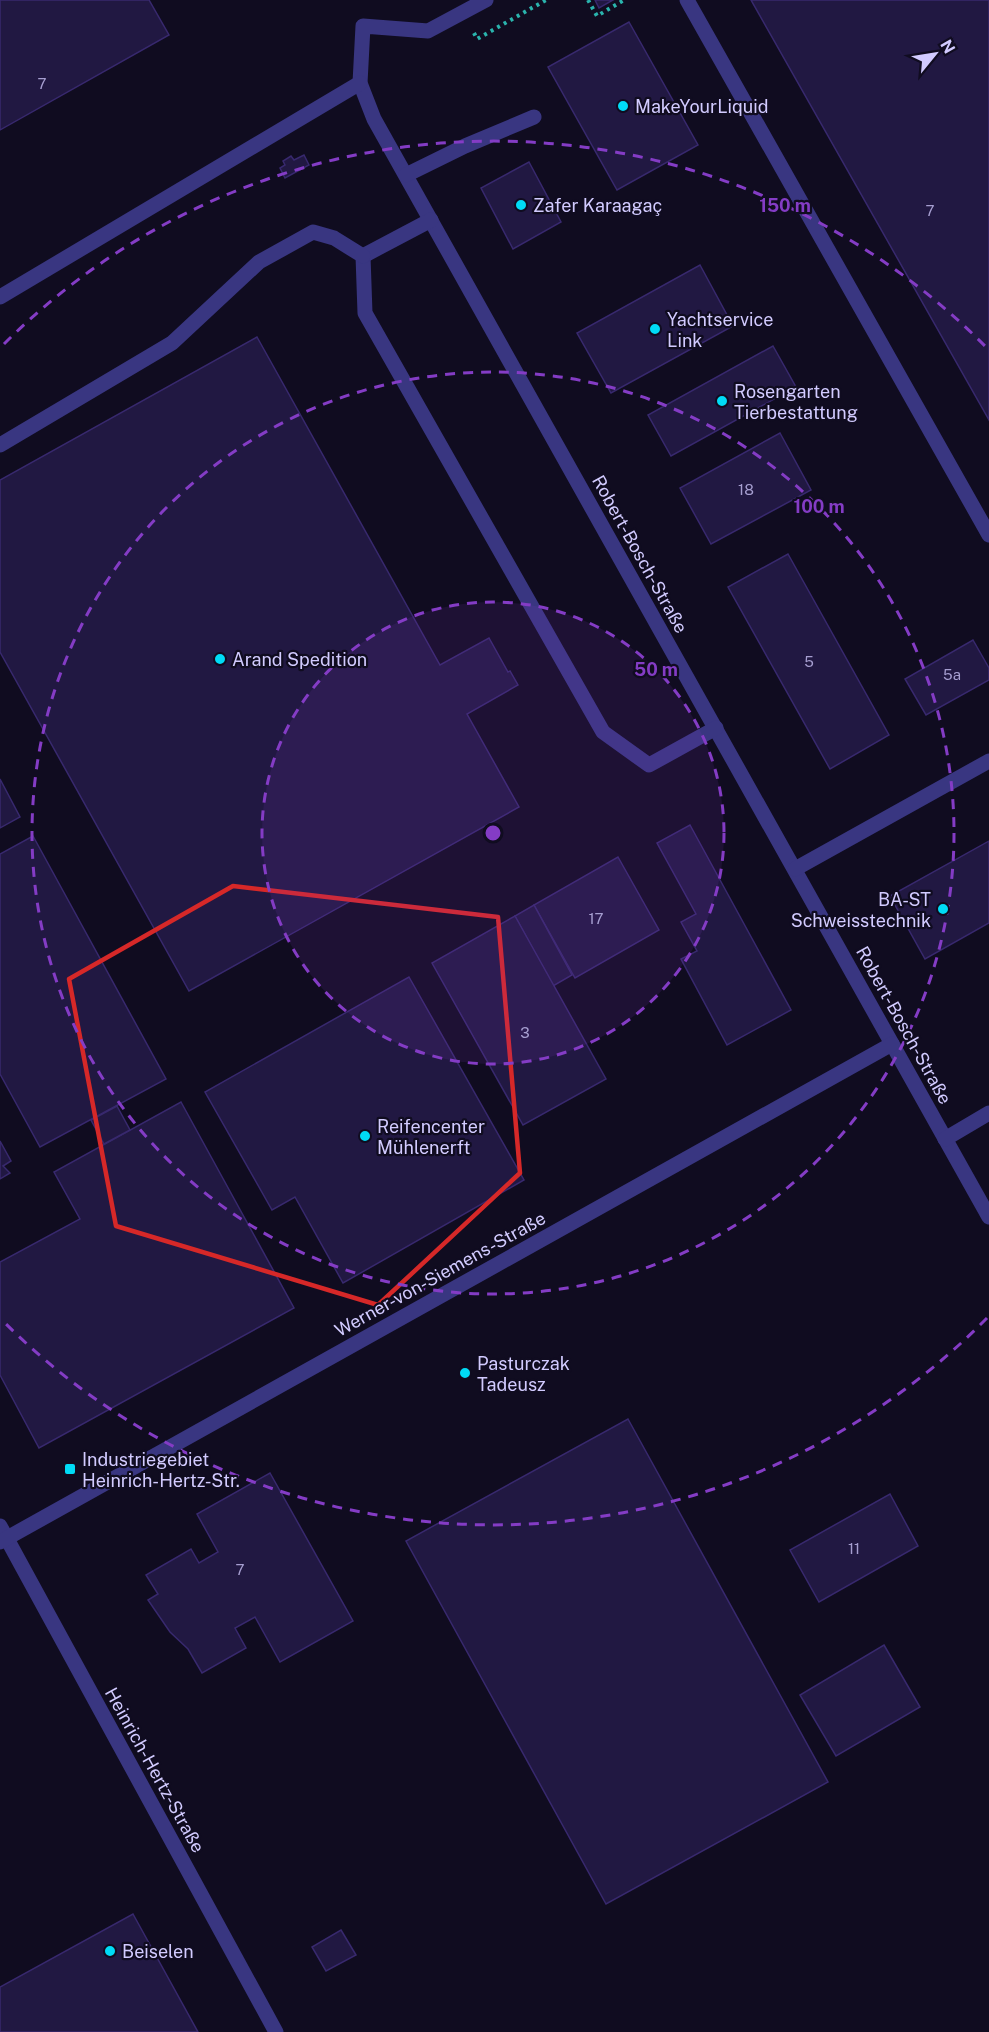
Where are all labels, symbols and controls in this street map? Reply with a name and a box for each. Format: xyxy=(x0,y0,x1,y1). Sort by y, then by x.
north arrow xyxy=(905,24,965,84)
text: N xyxy=(936,37,959,57)
house number: 7 xyxy=(37,75,47,92)
place label: MakeYourLiquid xyxy=(635,96,768,117)
marker: MakeYourLiquid xyxy=(616,99,630,113)
place label: Zafer Karaagaç xyxy=(533,195,662,216)
text: 150 m xyxy=(759,195,811,216)
marker: Zafer Karaagaç xyxy=(514,198,528,212)
house number: 7 xyxy=(925,202,935,219)
place label: Yachtservice Link xyxy=(667,309,773,351)
marker: Yachtservice Link xyxy=(648,322,662,336)
place label: Rosengarten Tierbestattung xyxy=(734,381,858,423)
marker: Rosengarten Tierbestattung xyxy=(715,394,729,408)
street label: Robert-Bosch-Straße xyxy=(588,471,692,637)
house number: 18 xyxy=(738,481,754,498)
text: 100 m xyxy=(793,496,845,517)
place label: Arand Spedition xyxy=(232,649,367,670)
marker: Arand Spedition xyxy=(213,652,227,666)
house number: 5 xyxy=(804,653,814,670)
text: 50 m xyxy=(634,659,678,680)
house number: 5a xyxy=(943,666,961,683)
centre of rings xyxy=(483,823,503,843)
place label: BA-ST Schweisstechnik xyxy=(791,889,931,931)
marker: BA-ST Schweisstechnik xyxy=(936,902,950,916)
house number: 17 xyxy=(588,910,604,927)
street label: Robert-Bosch-Straße xyxy=(852,942,956,1108)
house number: 3 xyxy=(520,1024,530,1041)
place label: Reifencenter Mühlenerft xyxy=(377,1116,485,1158)
marker: Reifencenter Mühlenerft xyxy=(358,1129,372,1143)
street label: Werner-von-Siemens-Straße xyxy=(331,1207,549,1341)
place label: Pasturczak Tadeusz xyxy=(477,1353,570,1395)
marker: Pasturczak Tadeusz xyxy=(458,1366,472,1380)
place label: Industriegebiet Heinrich-Hertz-Str. xyxy=(82,1449,240,1491)
marker: Industriegebiet Heinrich-Hertz-Str. xyxy=(63,1462,77,1476)
house number: 11 xyxy=(848,1540,860,1557)
house number: 7 xyxy=(235,1561,245,1578)
street label: Heinrich-Hertz-Straße xyxy=(101,1684,209,1856)
place label: Beiselen xyxy=(122,1941,194,1962)
marker: Beiselen xyxy=(103,1944,117,1958)

